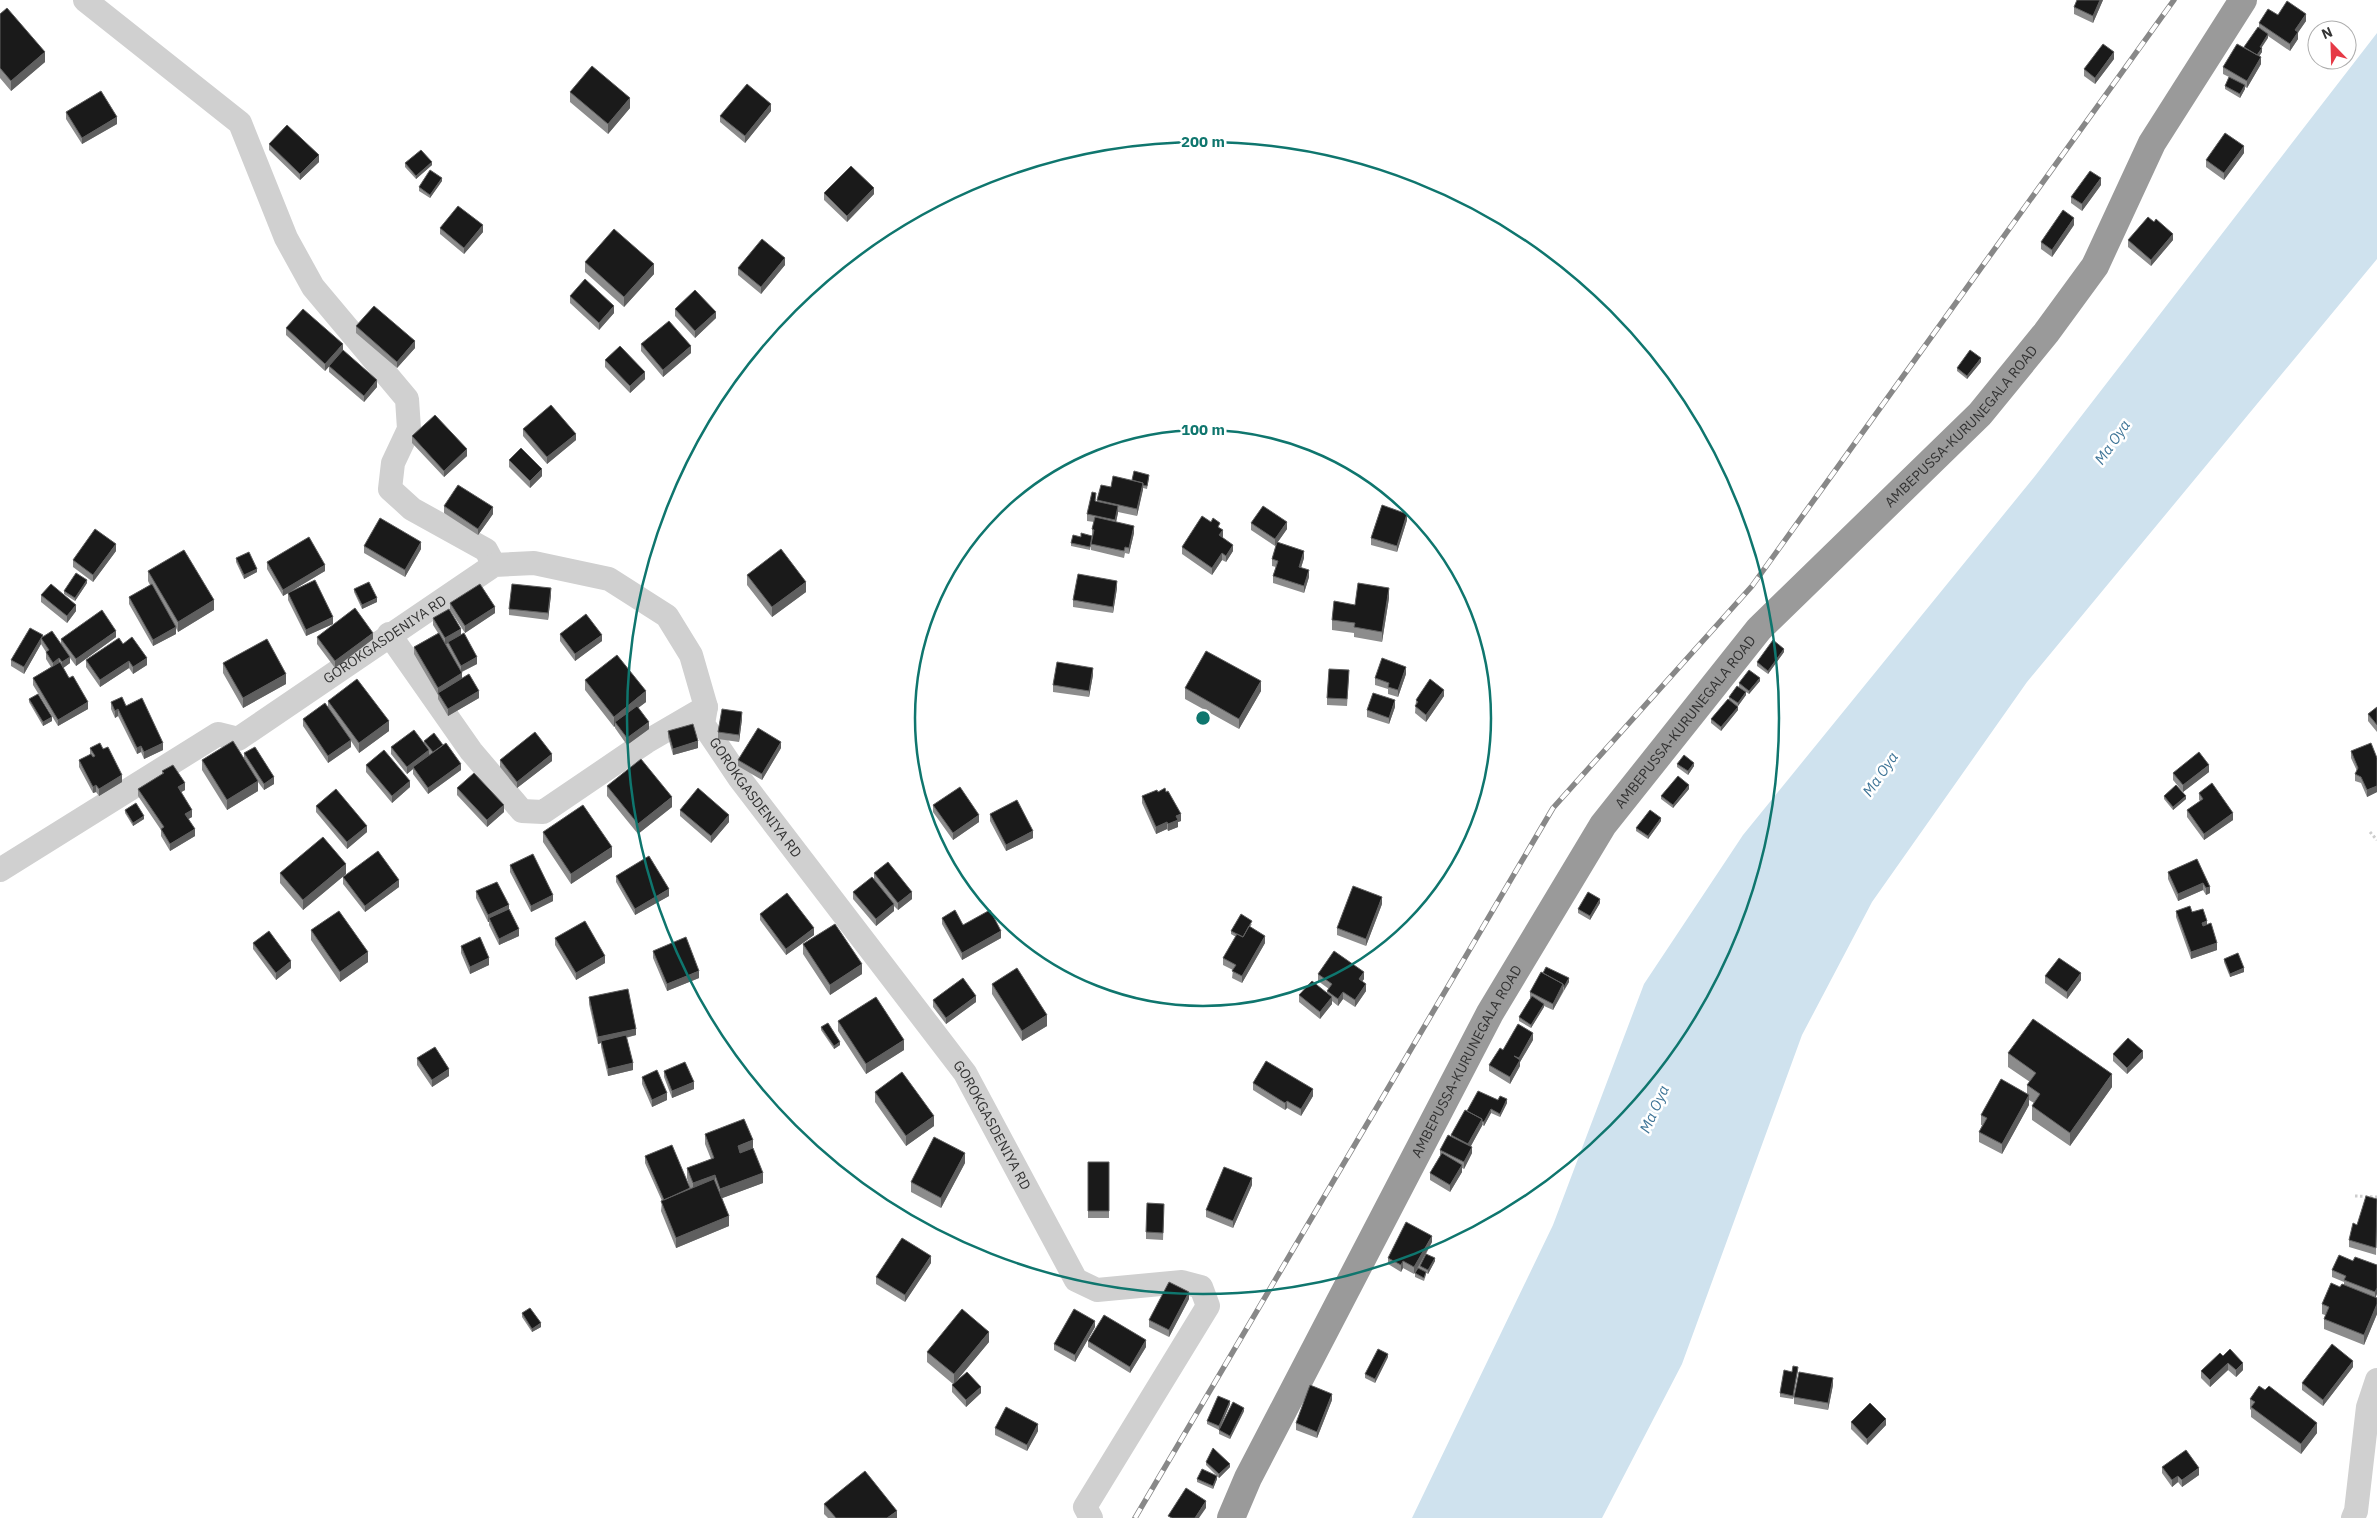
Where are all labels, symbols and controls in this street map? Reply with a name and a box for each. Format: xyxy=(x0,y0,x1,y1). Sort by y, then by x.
north arrow xyxy=(2307,20,2357,70)
text: N xyxy=(2319,23,2335,43)
text: 200 m xyxy=(1181,132,1225,151)
street label: AMBEPUSSA-KURUNEGALA ROAD xyxy=(1881,341,2041,511)
water label: Ma Oya xyxy=(2090,416,2134,468)
text: 100 m xyxy=(1181,420,1225,439)
street label: GOROKGASDENIYA RD xyxy=(320,591,450,687)
street label: AMBEPUSSA-KURUNEGALA ROAD xyxy=(1611,632,1760,812)
centre of rings xyxy=(1194,709,1212,727)
street label: GOROKGASDENIYA RD xyxy=(705,734,806,861)
water label: Ma Oya xyxy=(1858,748,1902,800)
street label: AMBEPUSSA-KURUNEGALA ROAD xyxy=(1407,962,1526,1161)
street label: GOROKGASDENIYA RD xyxy=(949,1057,1035,1193)
water label: Ma Oya xyxy=(1635,1082,1673,1136)

